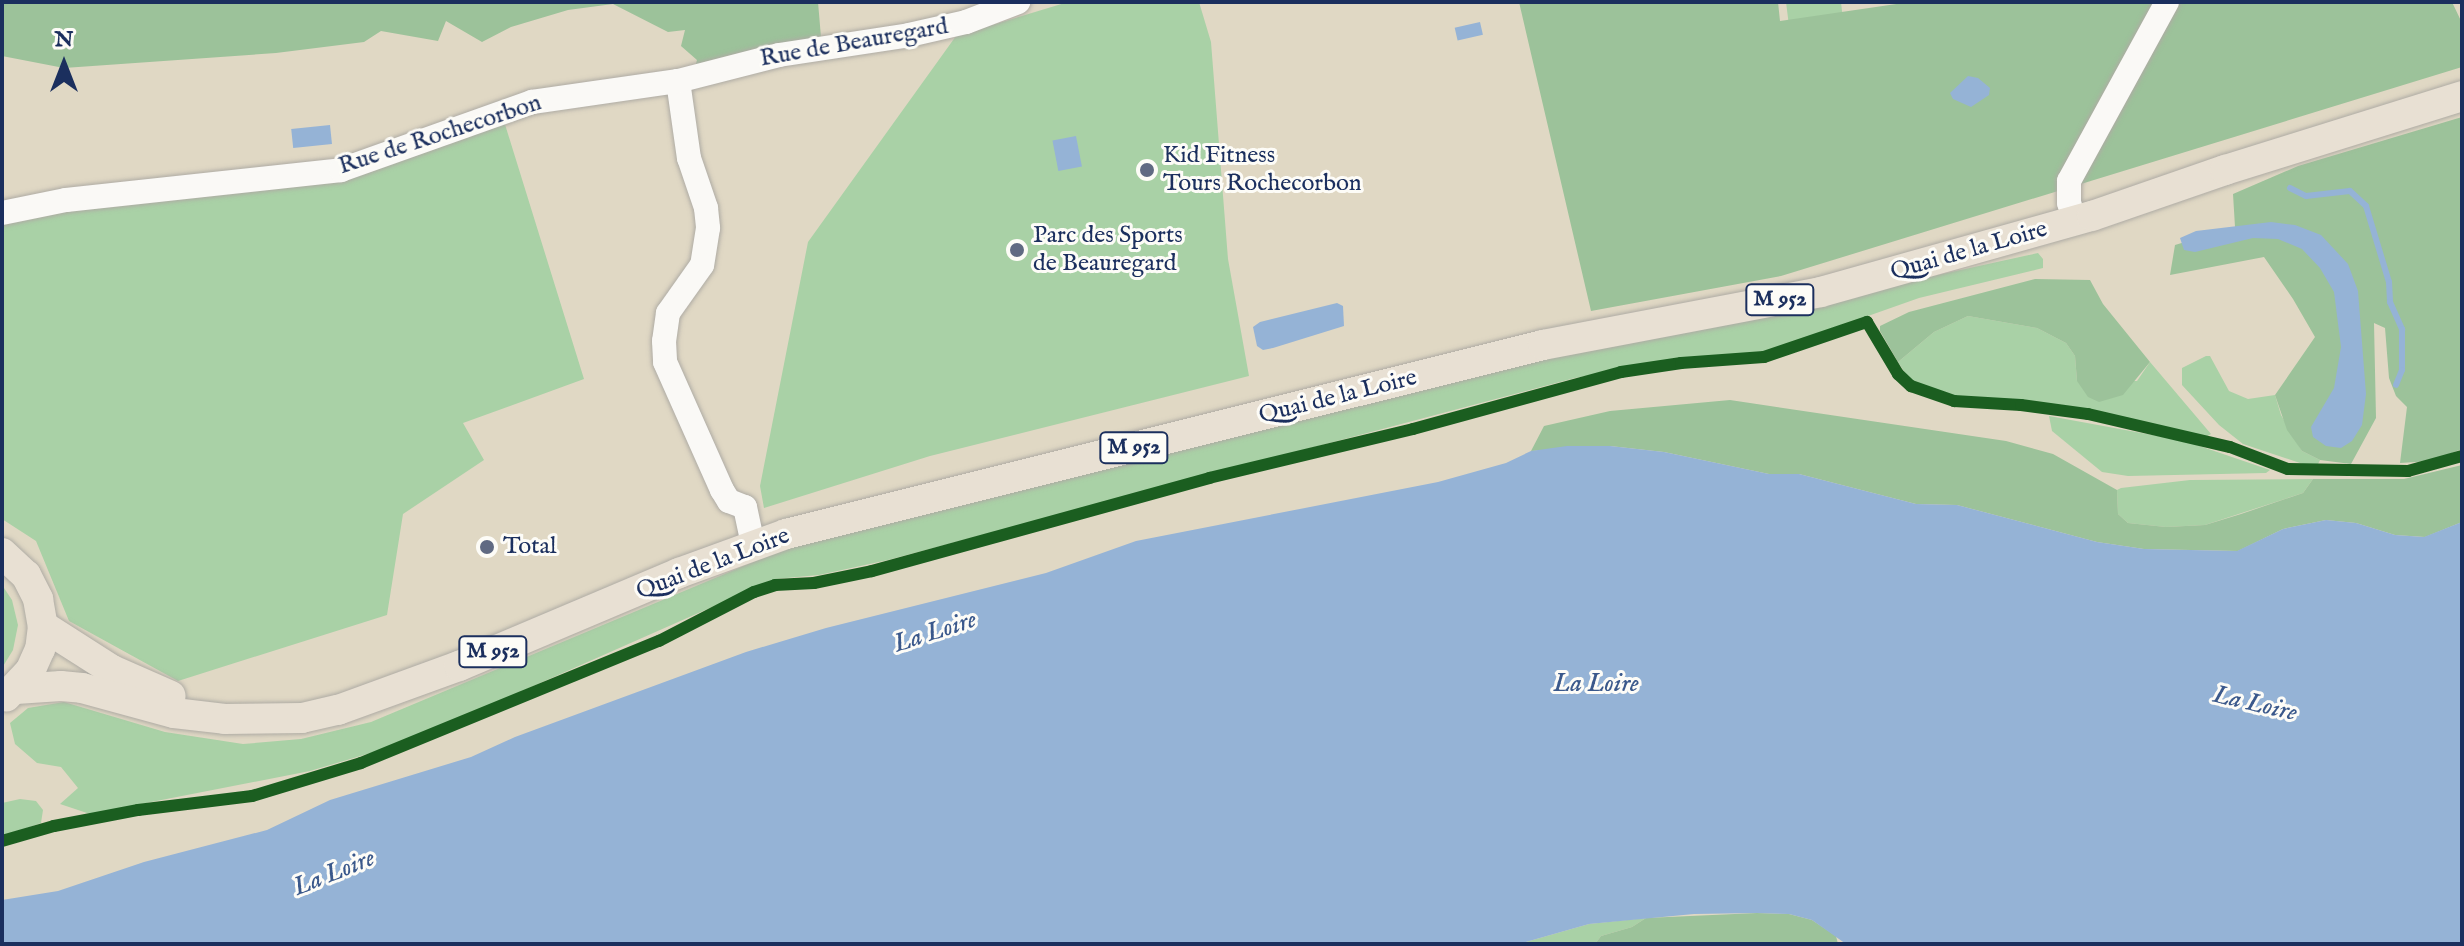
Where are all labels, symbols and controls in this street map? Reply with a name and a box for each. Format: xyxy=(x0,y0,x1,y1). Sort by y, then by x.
street label: Rue de Beauregard xyxy=(758,12,950,74)
north arrow xyxy=(24,24,104,104)
text: N xyxy=(54,26,74,54)
street label: Rue de Rochecorbon xyxy=(335,89,545,181)
place label: Kid Fitness Tours Rochecorbon xyxy=(1163,142,1362,198)
marker: Kid Fitness Tours Rochecorbon xyxy=(1138,161,1156,179)
street label: Quai de la Loire xyxy=(1887,215,2051,287)
place label: Parc des Sports de Beauregard xyxy=(1033,222,1183,278)
marker: Parc des Sports de Beauregard xyxy=(1008,241,1026,259)
road number: M 952 xyxy=(1744,282,1816,318)
street label: Quai de la Loire xyxy=(1256,363,1420,431)
road number: M 952 xyxy=(1098,430,1170,466)
street label: Quai de la Loire xyxy=(632,522,794,606)
place label: Total xyxy=(503,533,556,561)
marker: Total xyxy=(478,538,496,556)
water label: La Loire xyxy=(890,604,980,660)
road number: M 952 xyxy=(457,634,529,670)
water label: La Loire xyxy=(1553,668,1639,700)
water label: La Loire xyxy=(2210,679,2300,729)
water label: La Loire xyxy=(289,843,379,903)

